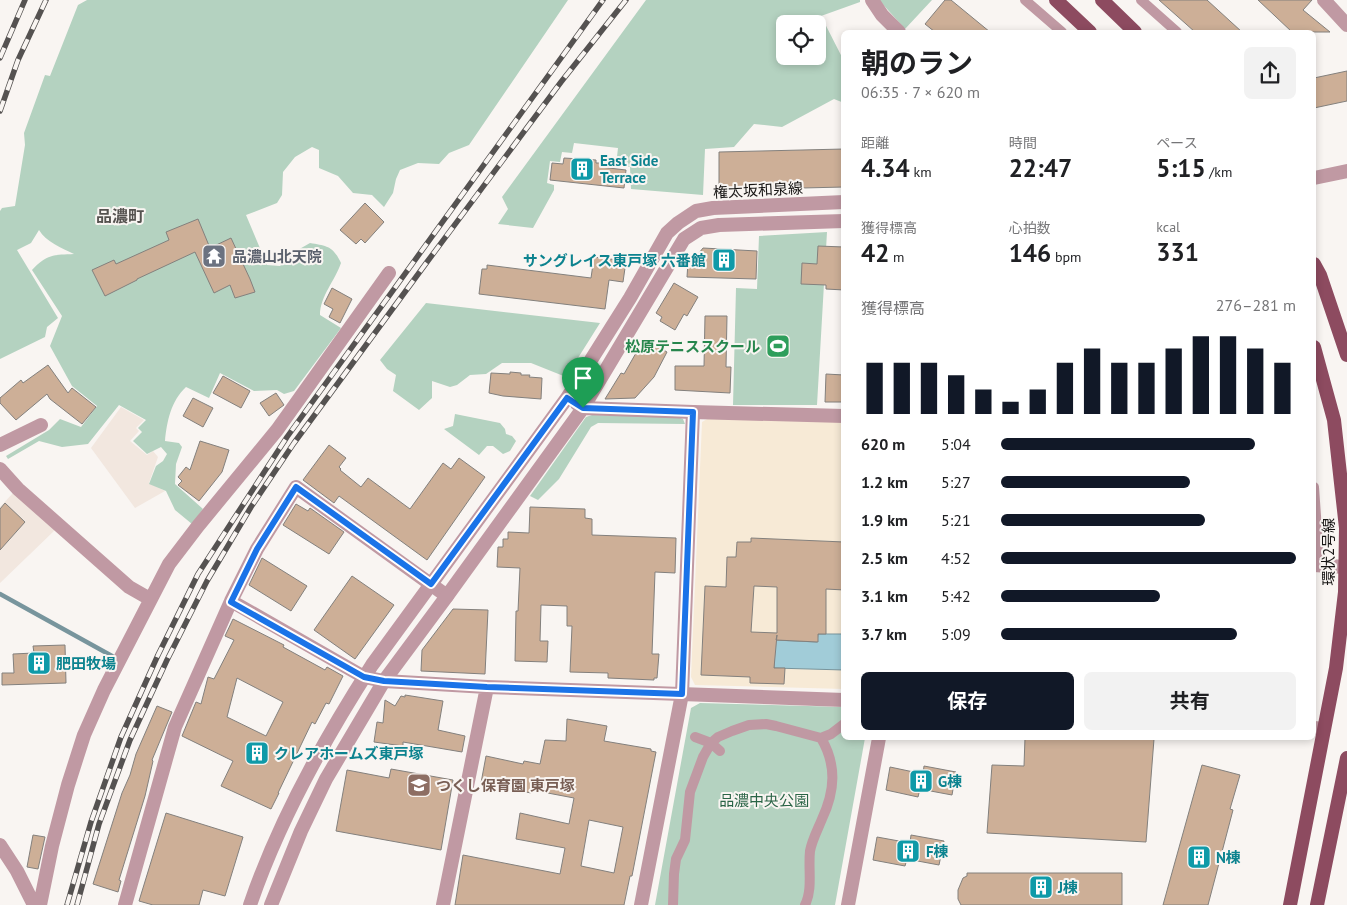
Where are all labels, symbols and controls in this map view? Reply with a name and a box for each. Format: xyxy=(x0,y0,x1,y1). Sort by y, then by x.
map controls xyxy=(776,15,826,65)
button: locate xyxy=(776,15,826,65)
text: 朝のラン xyxy=(861,44,973,81)
button: share xyxy=(1244,47,1296,99)
text: 06:35 · 7 × 620 m xyxy=(861,82,980,102)
text: 距離 xyxy=(861,134,889,152)
text: 時間 xyxy=(1009,134,1037,152)
text: ペース xyxy=(1156,134,1198,152)
place label: East Side Terrace xyxy=(600,151,659,187)
text: 4.34 xyxy=(861,152,910,184)
text: 22:47 xyxy=(1009,152,1072,184)
text: 5:15 xyxy=(1156,152,1206,184)
building icon: East Side Terrace xyxy=(569,156,595,182)
text: km xyxy=(910,163,932,181)
text: /km xyxy=(1206,163,1232,181)
street label: 権太坂和泉線 xyxy=(713,178,803,202)
district label: 品濃町 xyxy=(96,206,144,226)
text: kcal xyxy=(1156,218,1180,236)
text: 獲得標高 xyxy=(861,219,917,237)
text: 心拍数 xyxy=(1009,219,1051,237)
text: 331 xyxy=(1156,236,1199,268)
text: 42 xyxy=(861,237,889,269)
text: 146 xyxy=(1009,237,1051,269)
temple icon: 品濃山北天院 xyxy=(201,243,227,269)
place label: 品濃山北天院 xyxy=(232,247,322,266)
building icon: サングレイス東戸塚 六番館 xyxy=(711,247,737,273)
text: m xyxy=(889,248,904,266)
text: bpm xyxy=(1051,248,1081,266)
place label: サングレイス東戸塚 六番館 xyxy=(523,251,706,270)
text: 276–281 m xyxy=(1216,295,1296,315)
text: 獲得標高 xyxy=(861,298,925,318)
sports icon: 松原テニススクール xyxy=(765,333,791,359)
place label: 松原テニススクール xyxy=(625,337,760,356)
pin xyxy=(562,357,604,408)
icon: arrive xyxy=(569,364,597,392)
text: 620 m xyxy=(861,434,905,454)
text: 5:04 xyxy=(941,434,971,454)
text: 1.2 km xyxy=(861,472,908,492)
text: 5:27 xyxy=(941,472,971,492)
text: 1.9 km xyxy=(861,510,908,530)
text: 5:21 xyxy=(941,510,971,530)
street label: 環状2号線 xyxy=(1319,518,1338,586)
text: 2.5 km xyxy=(861,548,908,568)
text: 4:52 xyxy=(941,548,971,568)
text: 3.1 km xyxy=(861,586,908,606)
text: 5:42 xyxy=(941,586,971,606)
text: 3.7 km xyxy=(861,624,907,644)
text: 5:09 xyxy=(941,624,971,644)
building icon: 肥田牧場 xyxy=(26,650,52,676)
place label: 肥田牧場 xyxy=(56,654,116,673)
button: 保存 xyxy=(861,672,1074,730)
button: 共有 xyxy=(1084,672,1296,730)
building icon: クレアホームズ東戸塚 xyxy=(244,740,270,766)
place label: クレアホームズ東戸塚 xyxy=(274,744,424,763)
building icon: G棟 xyxy=(908,768,934,794)
school or university icon: つくし保育園 東戸塚 xyxy=(406,772,432,798)
place label: G棟 xyxy=(938,772,962,791)
place label: つくし保育園 東戸塚 xyxy=(436,776,575,795)
park label: 品濃中央公園 xyxy=(719,791,809,810)
building icon: F棟 xyxy=(895,838,921,864)
place label: F棟 xyxy=(926,842,949,861)
building icon: N棟 xyxy=(1186,844,1212,870)
place label: N棟 xyxy=(1216,848,1241,867)
building icon: J棟 xyxy=(1028,874,1054,900)
place label: J棟 xyxy=(1057,878,1078,897)

